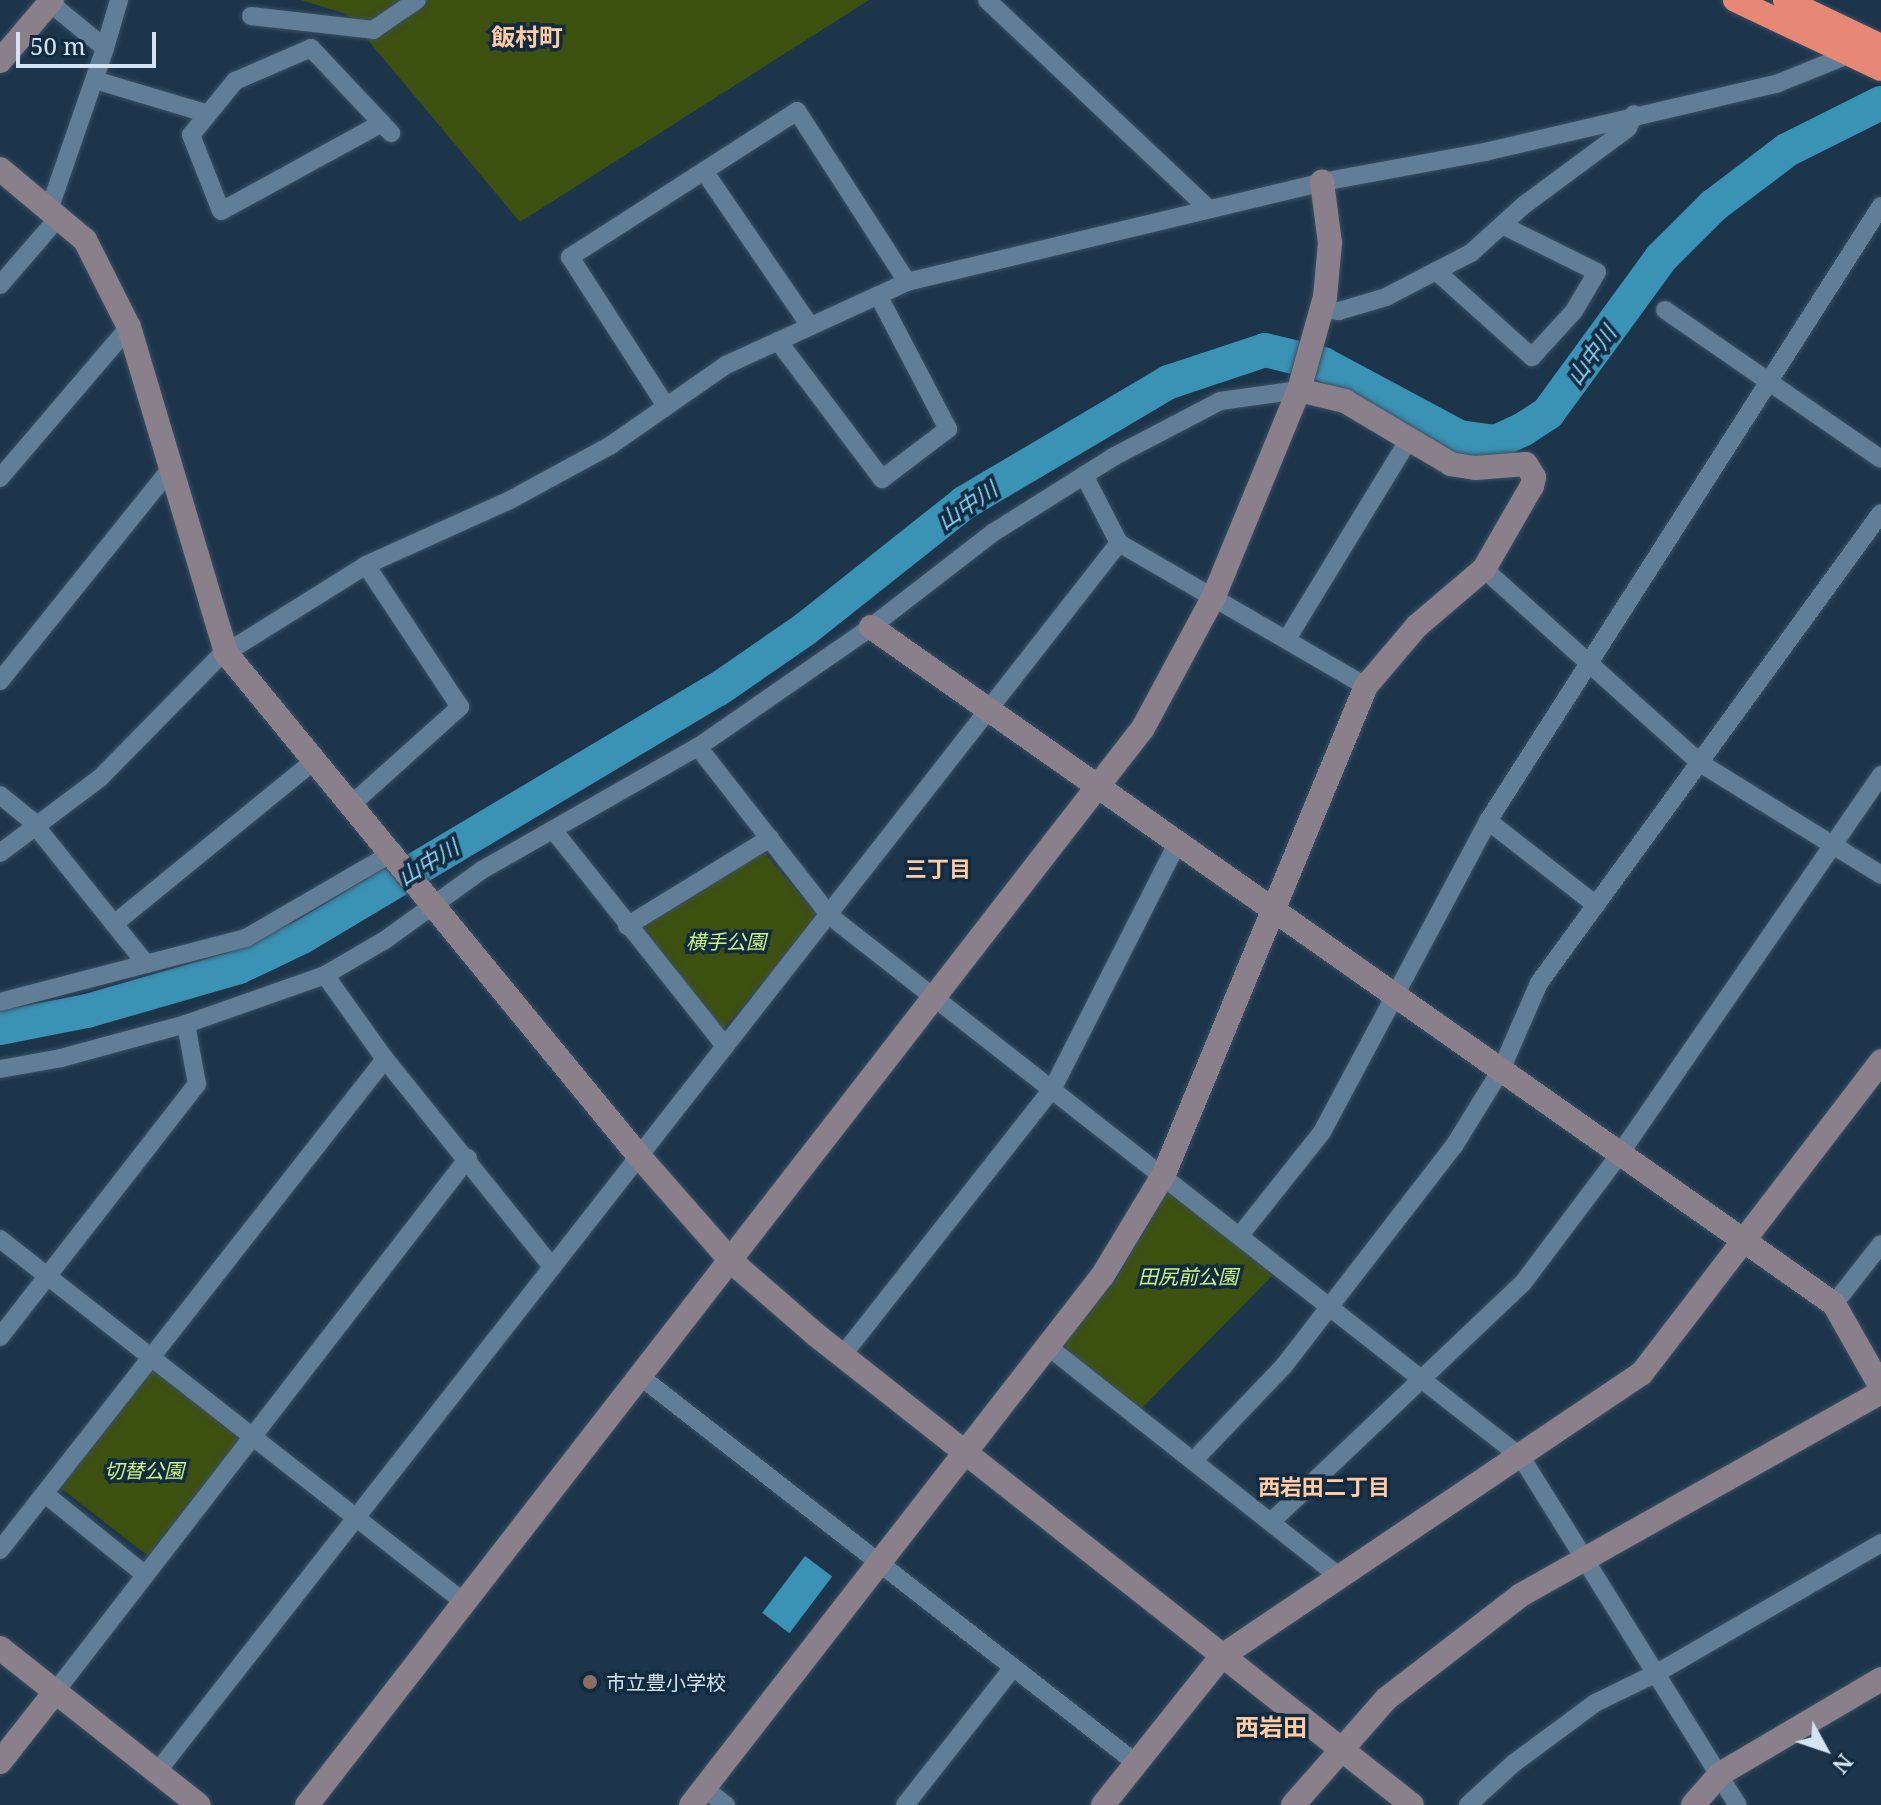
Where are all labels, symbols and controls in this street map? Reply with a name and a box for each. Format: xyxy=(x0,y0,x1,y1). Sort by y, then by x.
scale bar xyxy=(20,16,160,66)
district label: 飯村町 xyxy=(491,23,563,51)
text: 50 m xyxy=(30,29,86,62)
water label: 山中川 xyxy=(1561,321,1621,389)
water label: 山中川 xyxy=(932,476,1002,534)
water label: 山中川 xyxy=(393,834,463,890)
district label: 三丁目 xyxy=(905,856,971,882)
park label: 横手公園 xyxy=(686,929,766,953)
park label: 田尻前公園 xyxy=(1138,1264,1238,1288)
park label: 切替公園 xyxy=(104,1458,184,1482)
district label: 西岩田二丁目 xyxy=(1258,1474,1390,1500)
place label: 市立豊小学校 xyxy=(606,1670,726,1694)
marker: 市立豊小学校 xyxy=(581,1673,599,1691)
north arrow xyxy=(1785,1709,1865,1789)
district label: 西岩田 xyxy=(1235,1713,1307,1741)
text: N xyxy=(1826,1748,1860,1781)

